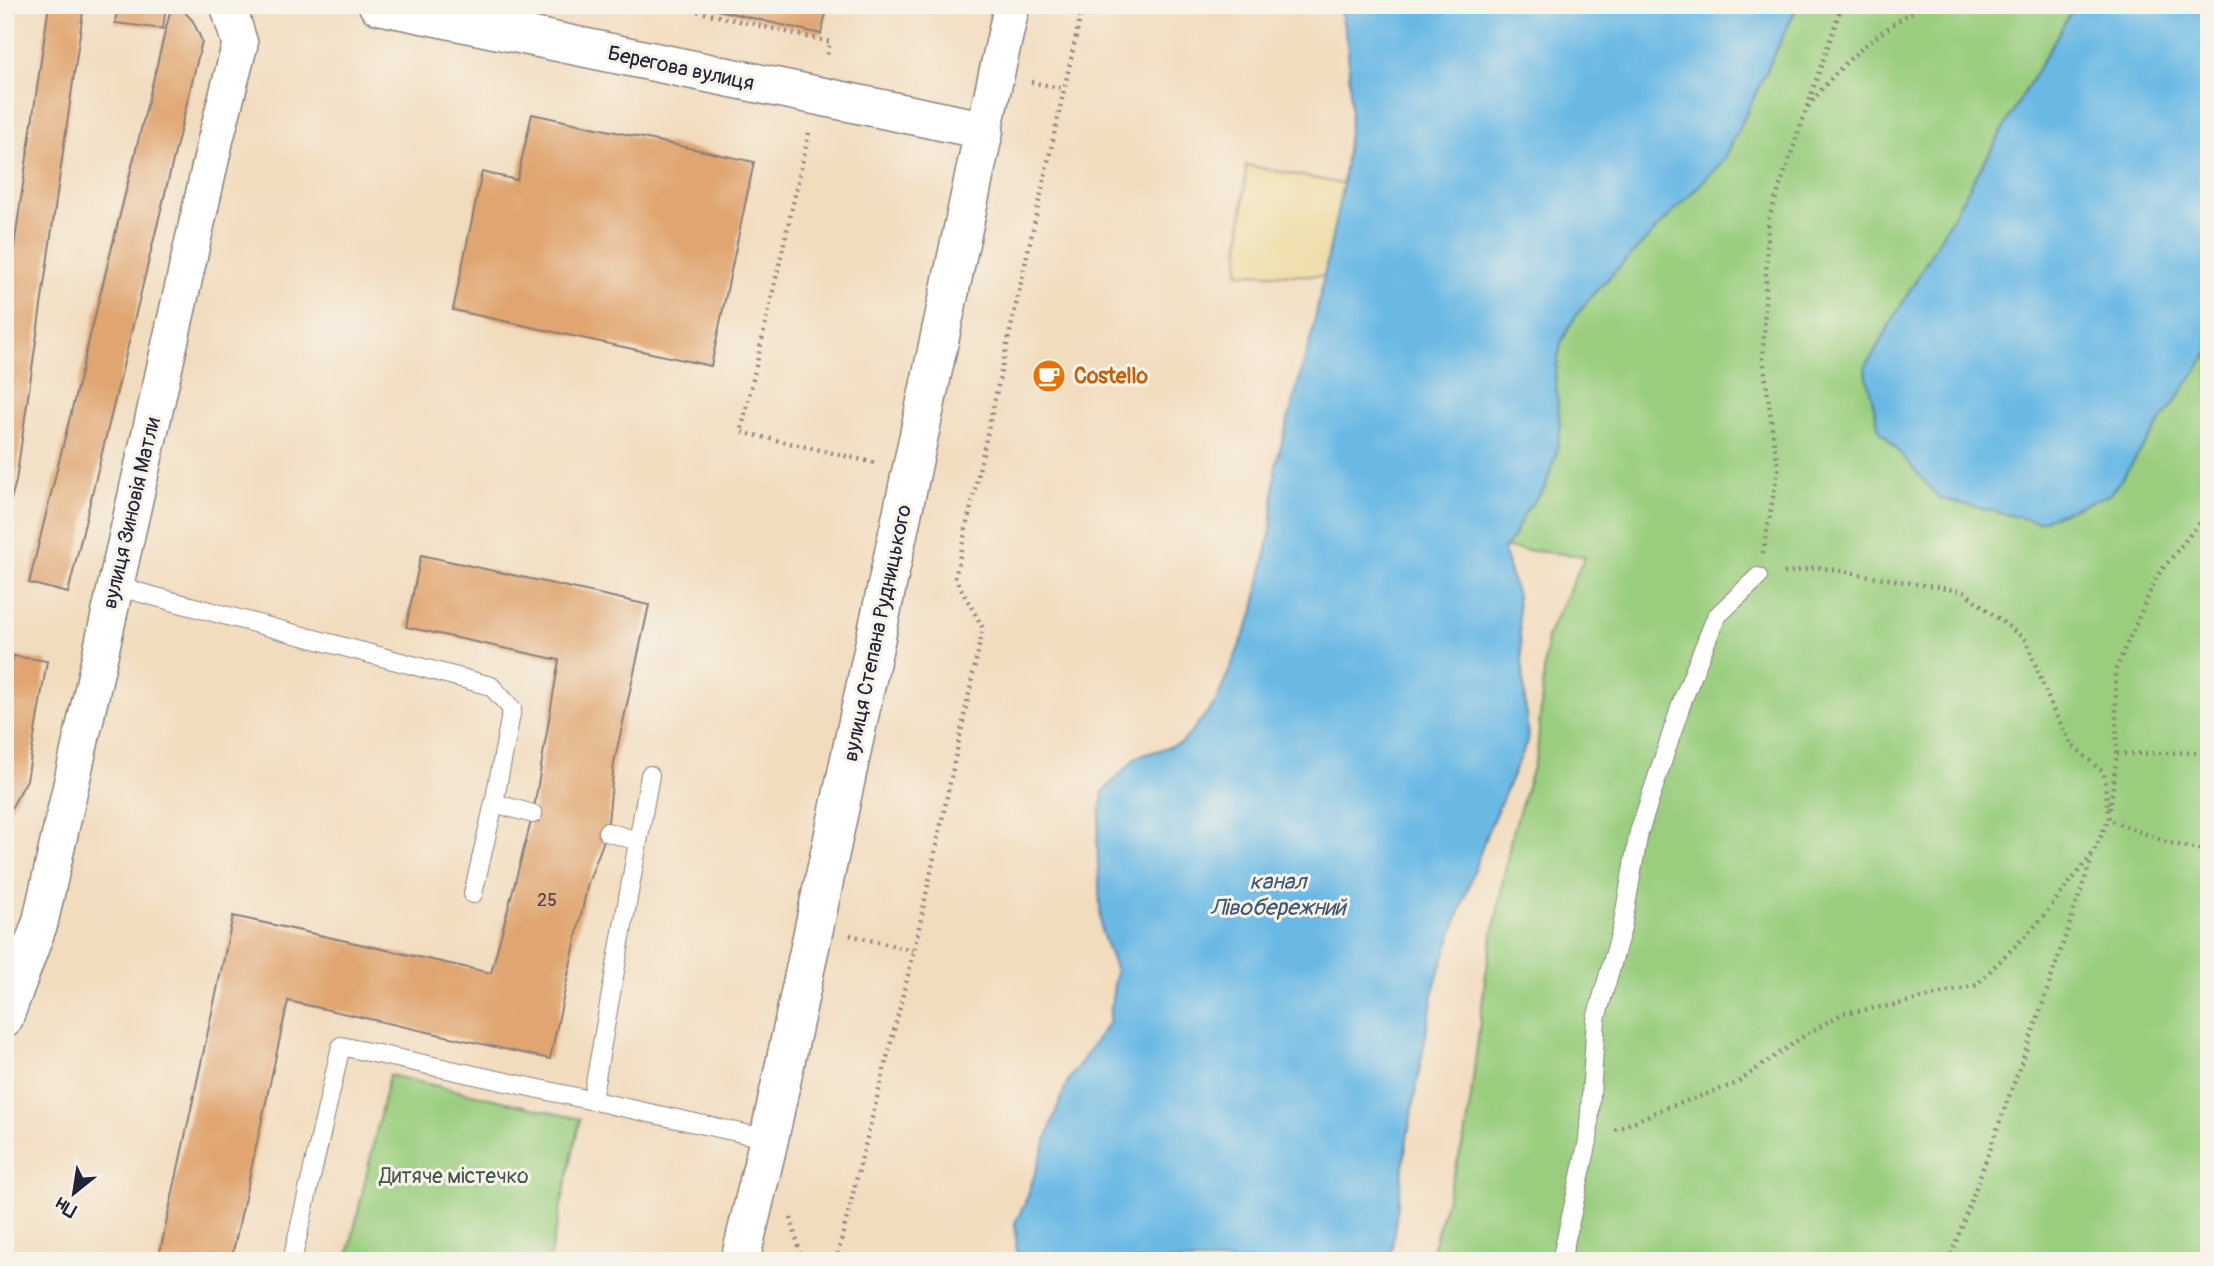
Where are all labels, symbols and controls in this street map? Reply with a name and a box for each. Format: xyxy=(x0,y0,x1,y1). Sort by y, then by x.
street label: Берегова вулиця xyxy=(605,40,757,97)
cafe icon: Costello xyxy=(1030,357,1068,395)
place label: Costello xyxy=(1074,363,1148,390)
street label: вулиця Зиновія Матли xyxy=(96,415,167,611)
street label: вулиця Степана Рудницького xyxy=(837,502,918,764)
water label: канал Лівобережний xyxy=(1210,867,1348,922)
house number: 25 xyxy=(537,889,557,912)
north arrow xyxy=(38,1158,108,1228)
park label: Дитяче містечко xyxy=(378,1163,529,1190)
text: Пн xyxy=(51,1191,81,1222)

